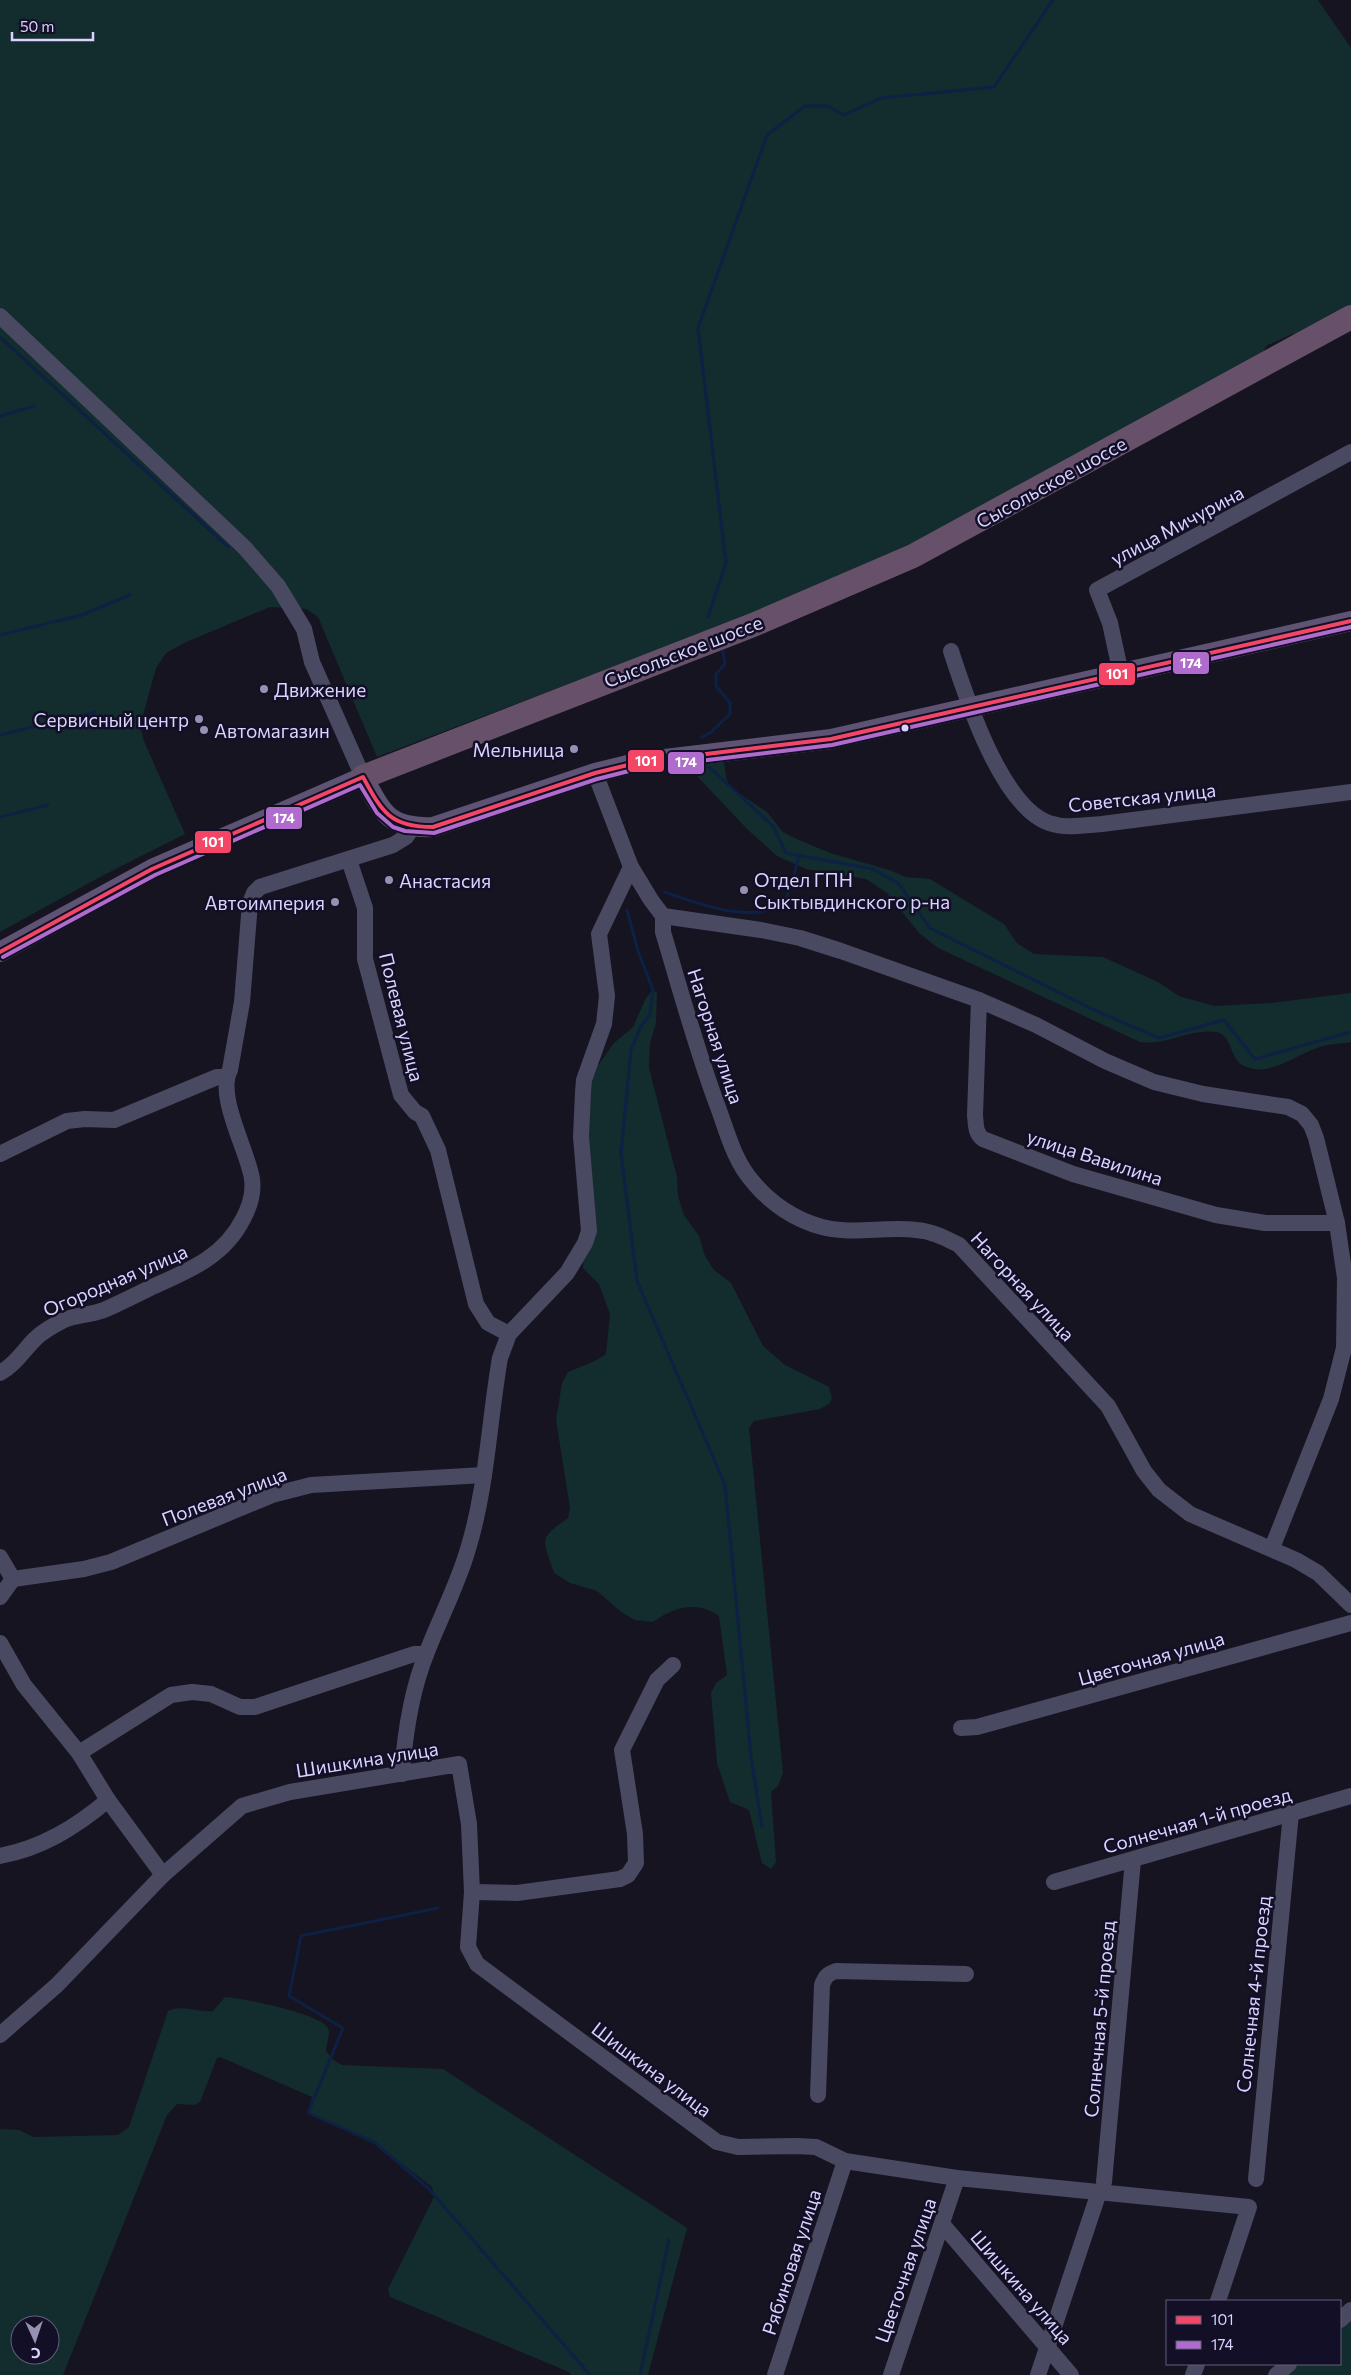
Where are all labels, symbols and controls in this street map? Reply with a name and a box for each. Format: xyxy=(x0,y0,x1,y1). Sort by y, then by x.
scale bar xyxy=(12,10,94,42)
text: 50 m xyxy=(20,17,54,35)
street label: Сысольское шоссе xyxy=(972,431,1130,533)
street label: улица Мичурина xyxy=(1107,480,1247,570)
street label: Сысольское шоссе xyxy=(600,610,766,692)
line badge: 174 xyxy=(1172,651,1210,675)
text: 174 xyxy=(1180,654,1202,671)
line badge: 101 xyxy=(1098,662,1136,686)
text: 101 xyxy=(1106,665,1128,682)
place label: Движение xyxy=(274,678,366,701)
marker: Движение xyxy=(258,683,270,695)
place label: Сервисный центр xyxy=(33,708,189,731)
marker: Сервисный центр xyxy=(193,713,205,725)
place label: Автомагазин xyxy=(214,719,330,742)
unlabelled marker xyxy=(900,723,910,733)
marker: Автомагазин xyxy=(198,724,210,736)
place label: Мельница xyxy=(472,738,564,761)
marker: Мельница xyxy=(568,743,580,755)
line badge: 101 xyxy=(627,749,665,773)
line badge: 174 xyxy=(667,751,705,775)
text: 101 xyxy=(635,752,657,769)
text: 174 xyxy=(675,753,697,770)
street label: Советская улица xyxy=(1067,778,1217,816)
line badge: 174 xyxy=(265,806,303,830)
text: 174 xyxy=(273,809,295,826)
line badge: 101 xyxy=(194,830,232,854)
text: 101 xyxy=(202,833,224,850)
place label: Отдел ГПН Сыктывдинского р-на xyxy=(754,868,950,913)
place label: Анастасия xyxy=(399,869,491,892)
marker: Анастасия xyxy=(383,874,395,886)
marker: Отдел ГПН Сыктывдинского р-на xyxy=(738,884,750,896)
place label: Автоимперия xyxy=(204,891,325,914)
marker: Автоимперия xyxy=(329,896,341,908)
street label: Полевая улица xyxy=(375,950,429,1084)
street label: Нагорная улица xyxy=(683,965,749,1107)
street label: улица Вавилина xyxy=(1024,1124,1166,1190)
street label: Нагорная улица xyxy=(967,1227,1079,1345)
street label: Огородная улица xyxy=(39,1239,191,1321)
street label: Полевая улица xyxy=(158,1462,290,1530)
street label: Цветочная улица xyxy=(1075,1626,1227,1690)
street label: Шишкина улица xyxy=(294,1736,440,1782)
street label: Солнечная 1-й проезд xyxy=(1100,1782,1294,1858)
street label: Солнечная 4-й проезд xyxy=(1231,1894,1275,2094)
street label: Солнечная 5-й проезд xyxy=(1079,1920,1119,2118)
street label: Шишкина улица xyxy=(588,2017,716,2121)
street label: Рябиновая улица xyxy=(757,2186,825,2338)
street label: Цветочная улица xyxy=(870,2195,940,2345)
street label: Шишкина улица xyxy=(966,2225,1078,2349)
legend xyxy=(1166,2300,1341,2365)
text: 101 xyxy=(1211,2310,1234,2328)
north arrow xyxy=(10,2315,60,2365)
text: 174 xyxy=(1211,2335,1233,2353)
text: С xyxy=(30,2345,41,2362)

